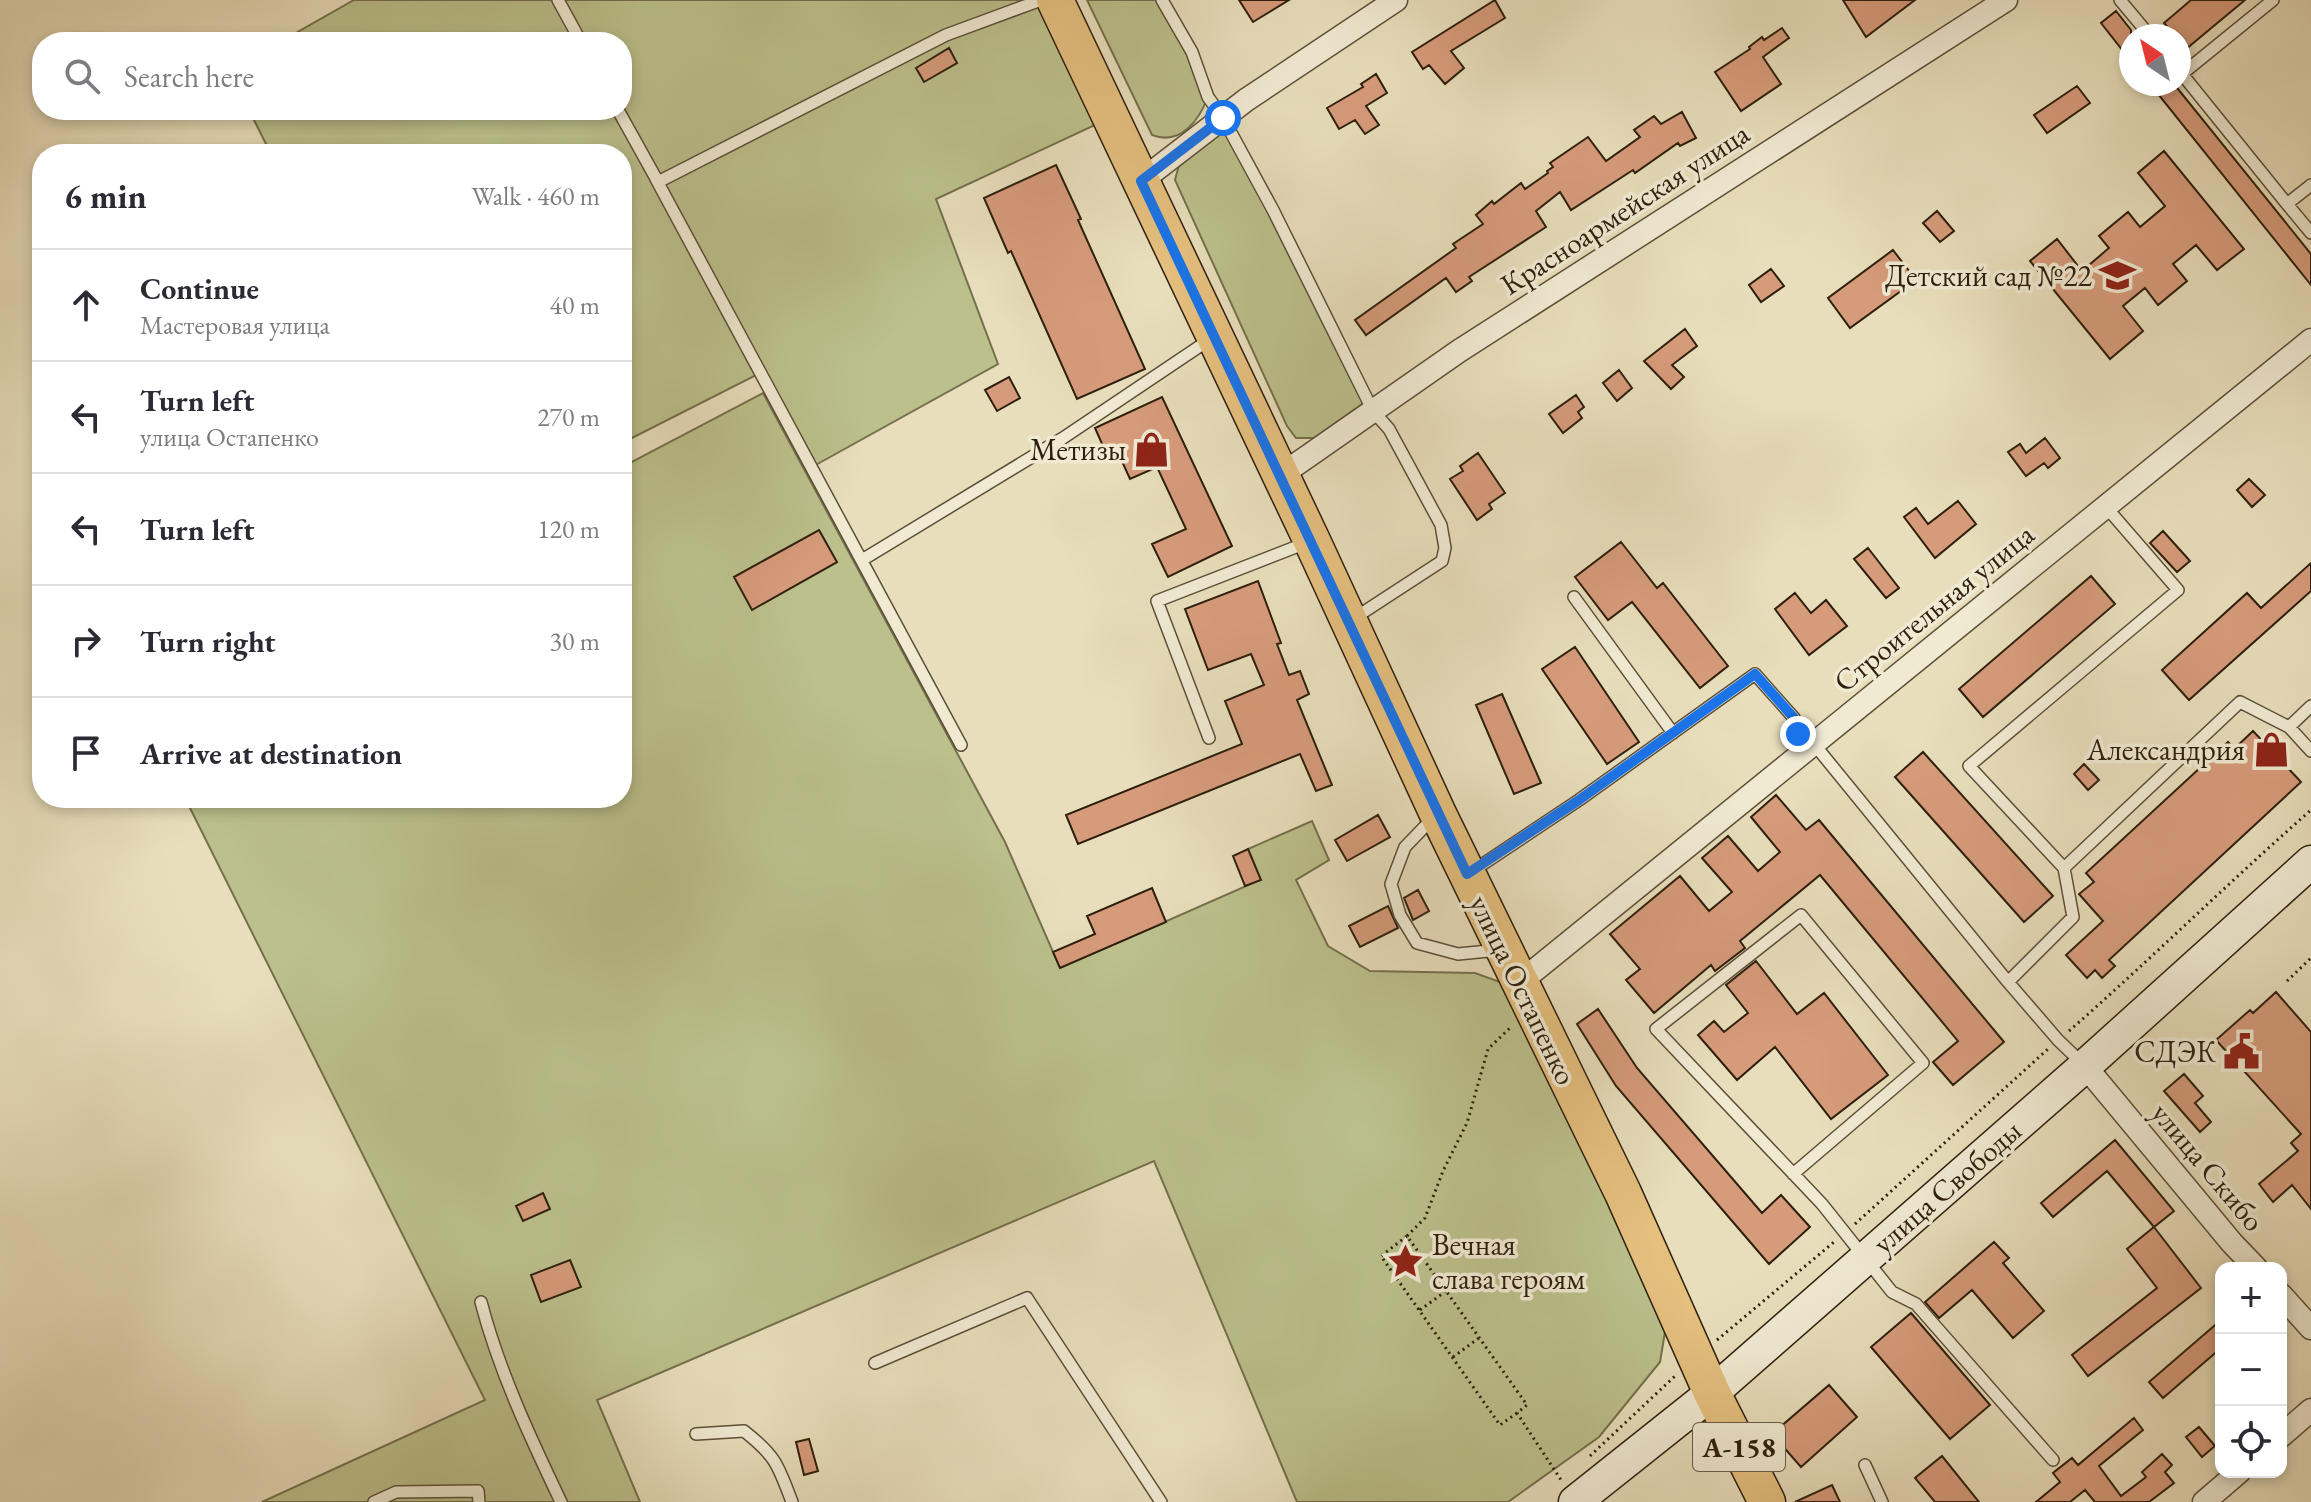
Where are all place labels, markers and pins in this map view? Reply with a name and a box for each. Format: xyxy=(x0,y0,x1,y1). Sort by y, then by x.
place label: Детский сад №22 xyxy=(1885,256,2093,295)
school or university icon: Детский сад №22 xyxy=(2099,257,2137,295)
place label: Метизы xyxy=(1030,430,1126,469)
shop icon: Метизы xyxy=(1133,431,1171,469)
place label: Александрия xyxy=(2086,730,2245,769)
shop icon: Александрия xyxy=(2252,731,2290,769)
place label: СДЭК xyxy=(2134,1032,2216,1071)
public building icon: СДЭК xyxy=(2223,1033,2261,1071)
place label: Вечная слава героям xyxy=(1432,1225,1585,1298)
place icon: Вечная слава героям xyxy=(1387,1243,1425,1281)

